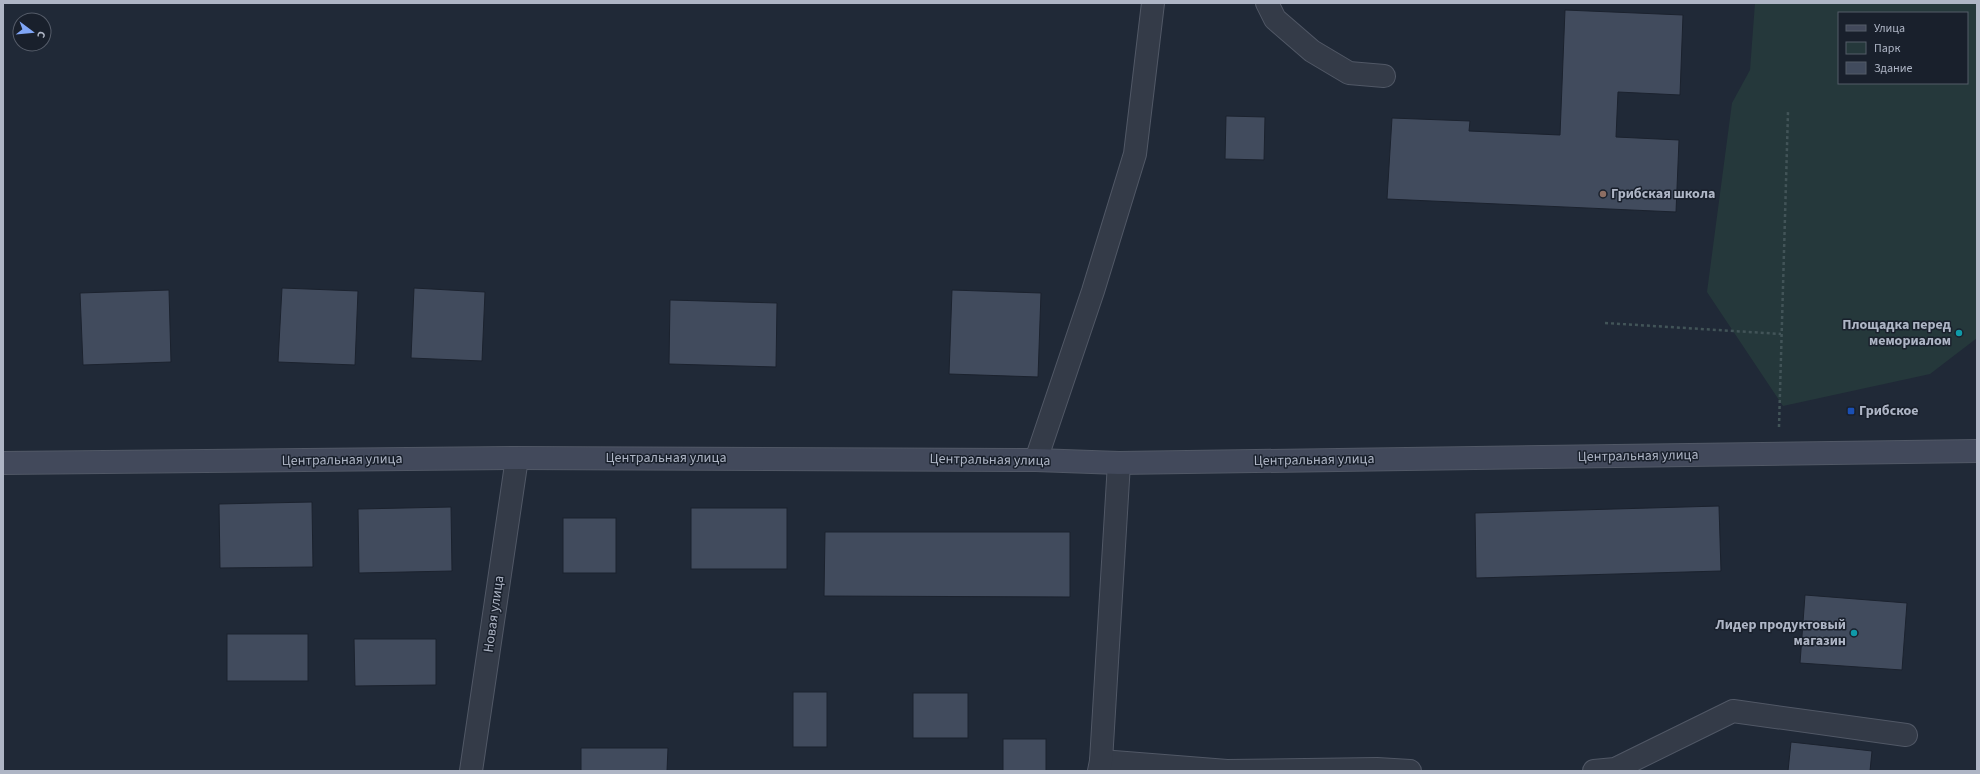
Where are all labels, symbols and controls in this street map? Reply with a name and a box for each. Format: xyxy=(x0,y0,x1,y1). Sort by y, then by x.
north arrow xyxy=(12,12,52,52)
legend xyxy=(1838,12,1968,84)
text: Улица xyxy=(1874,20,1905,37)
text: С xyxy=(33,29,49,40)
text: Парк xyxy=(1874,40,1900,57)
text: Здание xyxy=(1874,60,1913,77)
place label: Грибская школа xyxy=(1611,184,1715,204)
marker: Грибская школа xyxy=(1598,189,1608,199)
place label: Площадка перед мемориалом xyxy=(1842,315,1952,351)
marker: Площадка перед мемориалом xyxy=(1954,328,1964,338)
place label: Грибское xyxy=(1859,401,1919,421)
marker: Грибское xyxy=(1846,406,1856,416)
street label: Центральная улица xyxy=(1577,445,1699,467)
street label: Центральная улица xyxy=(606,448,726,468)
street label: Центральная улица xyxy=(281,449,403,471)
street label: Центральная улица xyxy=(929,449,1051,471)
street label: Центральная улица xyxy=(1253,449,1375,471)
street label: Новая улица xyxy=(479,574,509,654)
place label: Лидер продуктовый магазин xyxy=(1715,615,1846,651)
marker: Лидер продуктовый магазин xyxy=(1849,628,1859,638)

